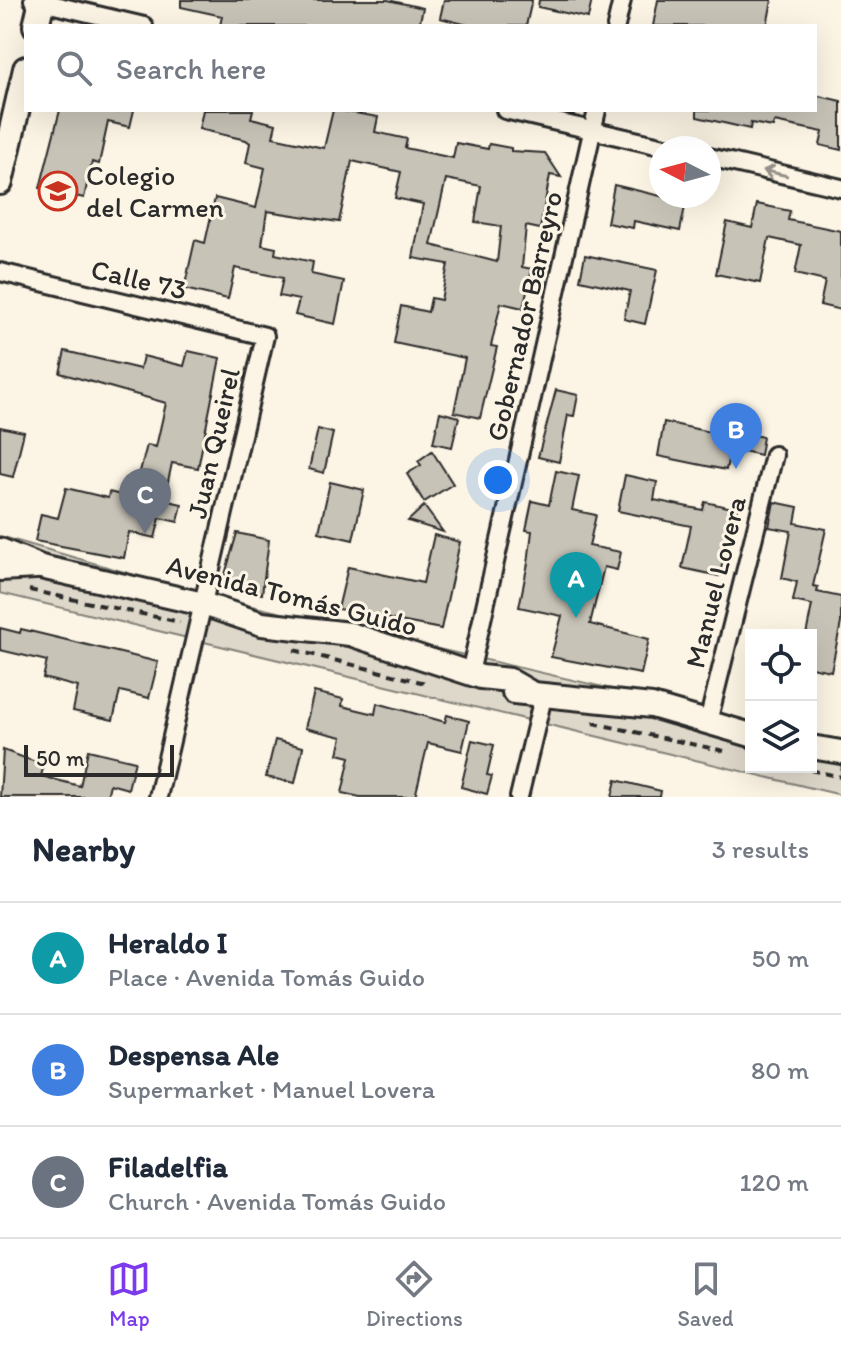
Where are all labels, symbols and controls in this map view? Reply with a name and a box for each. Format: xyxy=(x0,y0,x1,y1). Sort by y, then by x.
search box xyxy=(24,24,817,112)
icon: search xyxy=(52,46,96,90)
text: Search here xyxy=(116,50,266,87)
north arrow xyxy=(649,136,721,208)
place label: Colegio del Carmen xyxy=(86,158,224,224)
one-way arrow xyxy=(763,164,788,179)
school or university icon: Colegio del Carmen xyxy=(37,170,79,212)
street label: Gobernador Barreyro xyxy=(479,188,569,444)
street label: Calle 73 xyxy=(88,252,190,306)
street label: Juan Queirel xyxy=(179,364,247,521)
pin: B xyxy=(710,403,762,469)
your location xyxy=(478,460,518,500)
pin: C xyxy=(119,468,171,534)
street label: Manuel Lovera xyxy=(677,492,753,671)
street label: Avenida Tomás Guido xyxy=(163,547,421,643)
pin: A xyxy=(550,552,602,618)
map controls xyxy=(745,629,817,773)
button: locate xyxy=(745,629,817,701)
button: layers xyxy=(745,701,817,773)
scale bar xyxy=(24,741,174,777)
text: 50 m xyxy=(36,745,85,772)
text: Nearby xyxy=(32,829,135,870)
text: 3 results xyxy=(712,833,809,865)
text: Heraldo I xyxy=(108,924,228,961)
text: A xyxy=(50,942,66,974)
text: 50 m xyxy=(752,942,809,974)
text: Place · Avenida Tomás Guido xyxy=(108,961,425,993)
text: Despensa Ale xyxy=(108,1036,279,1073)
text: B xyxy=(50,1054,66,1086)
text: 80 m xyxy=(751,1054,809,1086)
text: Supermarket · Manuel Lovera xyxy=(108,1073,435,1105)
text: Filadelfia xyxy=(108,1148,228,1185)
text: C xyxy=(50,1166,66,1198)
text: 120 m xyxy=(740,1166,809,1198)
text: Church · Avenida Tomás Guido xyxy=(108,1185,446,1217)
tab: Map xyxy=(107,1257,151,1332)
tab: Directions xyxy=(366,1257,463,1332)
tab: Saved xyxy=(677,1257,734,1332)

